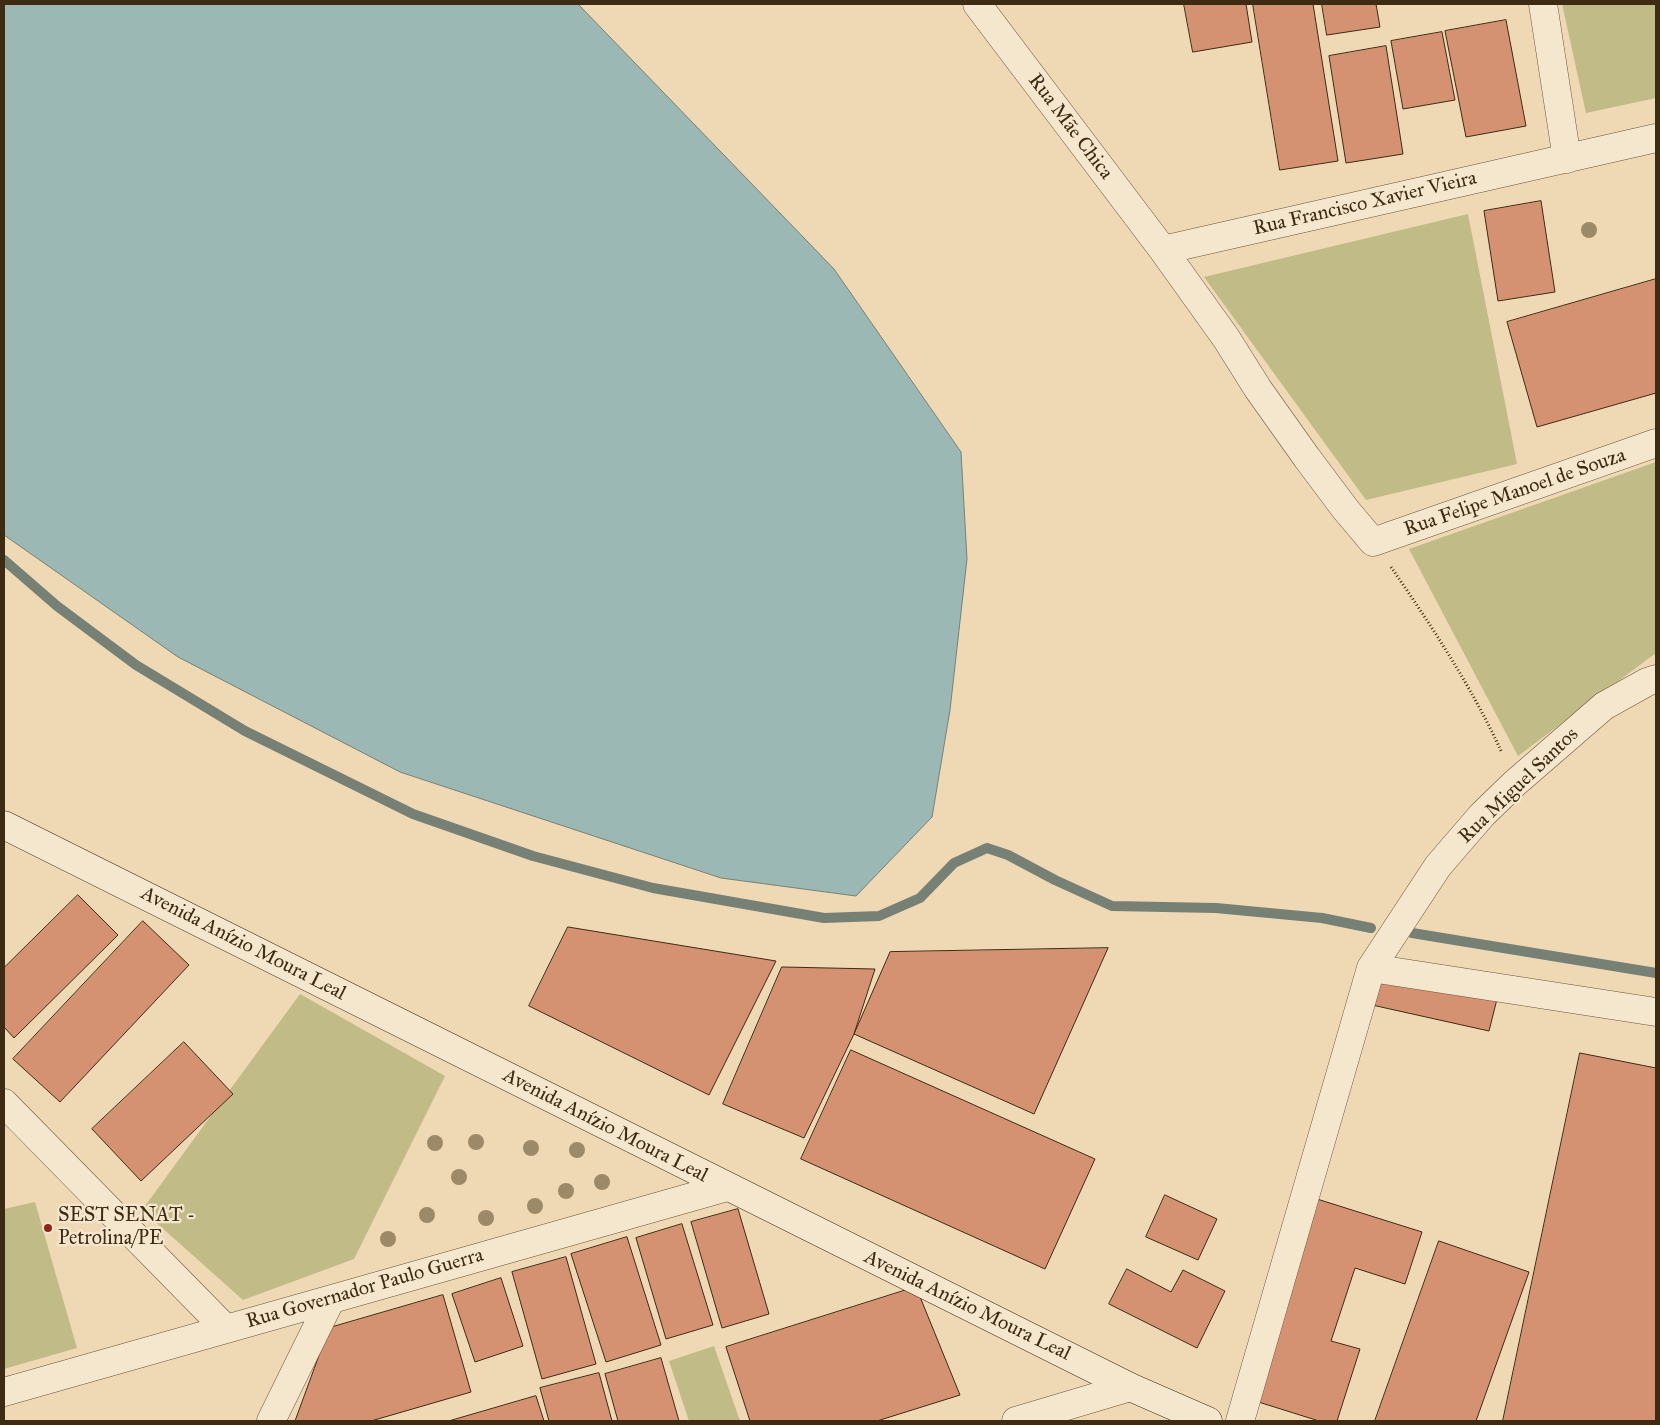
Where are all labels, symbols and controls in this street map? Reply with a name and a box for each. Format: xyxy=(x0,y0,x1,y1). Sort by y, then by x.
street label: Rua Mãe Chica xyxy=(1022,69,1118,185)
street label: Rua Francisco Xavier Vieira xyxy=(1251,167,1479,241)
street label: Rua Felipe Manoel de Souza xyxy=(1401,444,1629,542)
street label: Rua Miguel Santos xyxy=(1454,723,1584,849)
street label: Avenida Anízio Moura Leal xyxy=(137,882,349,1006)
street label: Avenida Anízio Moura Leal xyxy=(499,1064,711,1188)
place label: SEST SENAT - Petrolina/PE xyxy=(58,1204,195,1251)
marker: SEST SENAT - Petrolina/PE xyxy=(42,1222,54,1234)
street label: Rua Governador Paulo Guerra xyxy=(244,1244,486,1334)
street label: Avenida Anízio Moura Leal xyxy=(860,1245,1074,1367)

